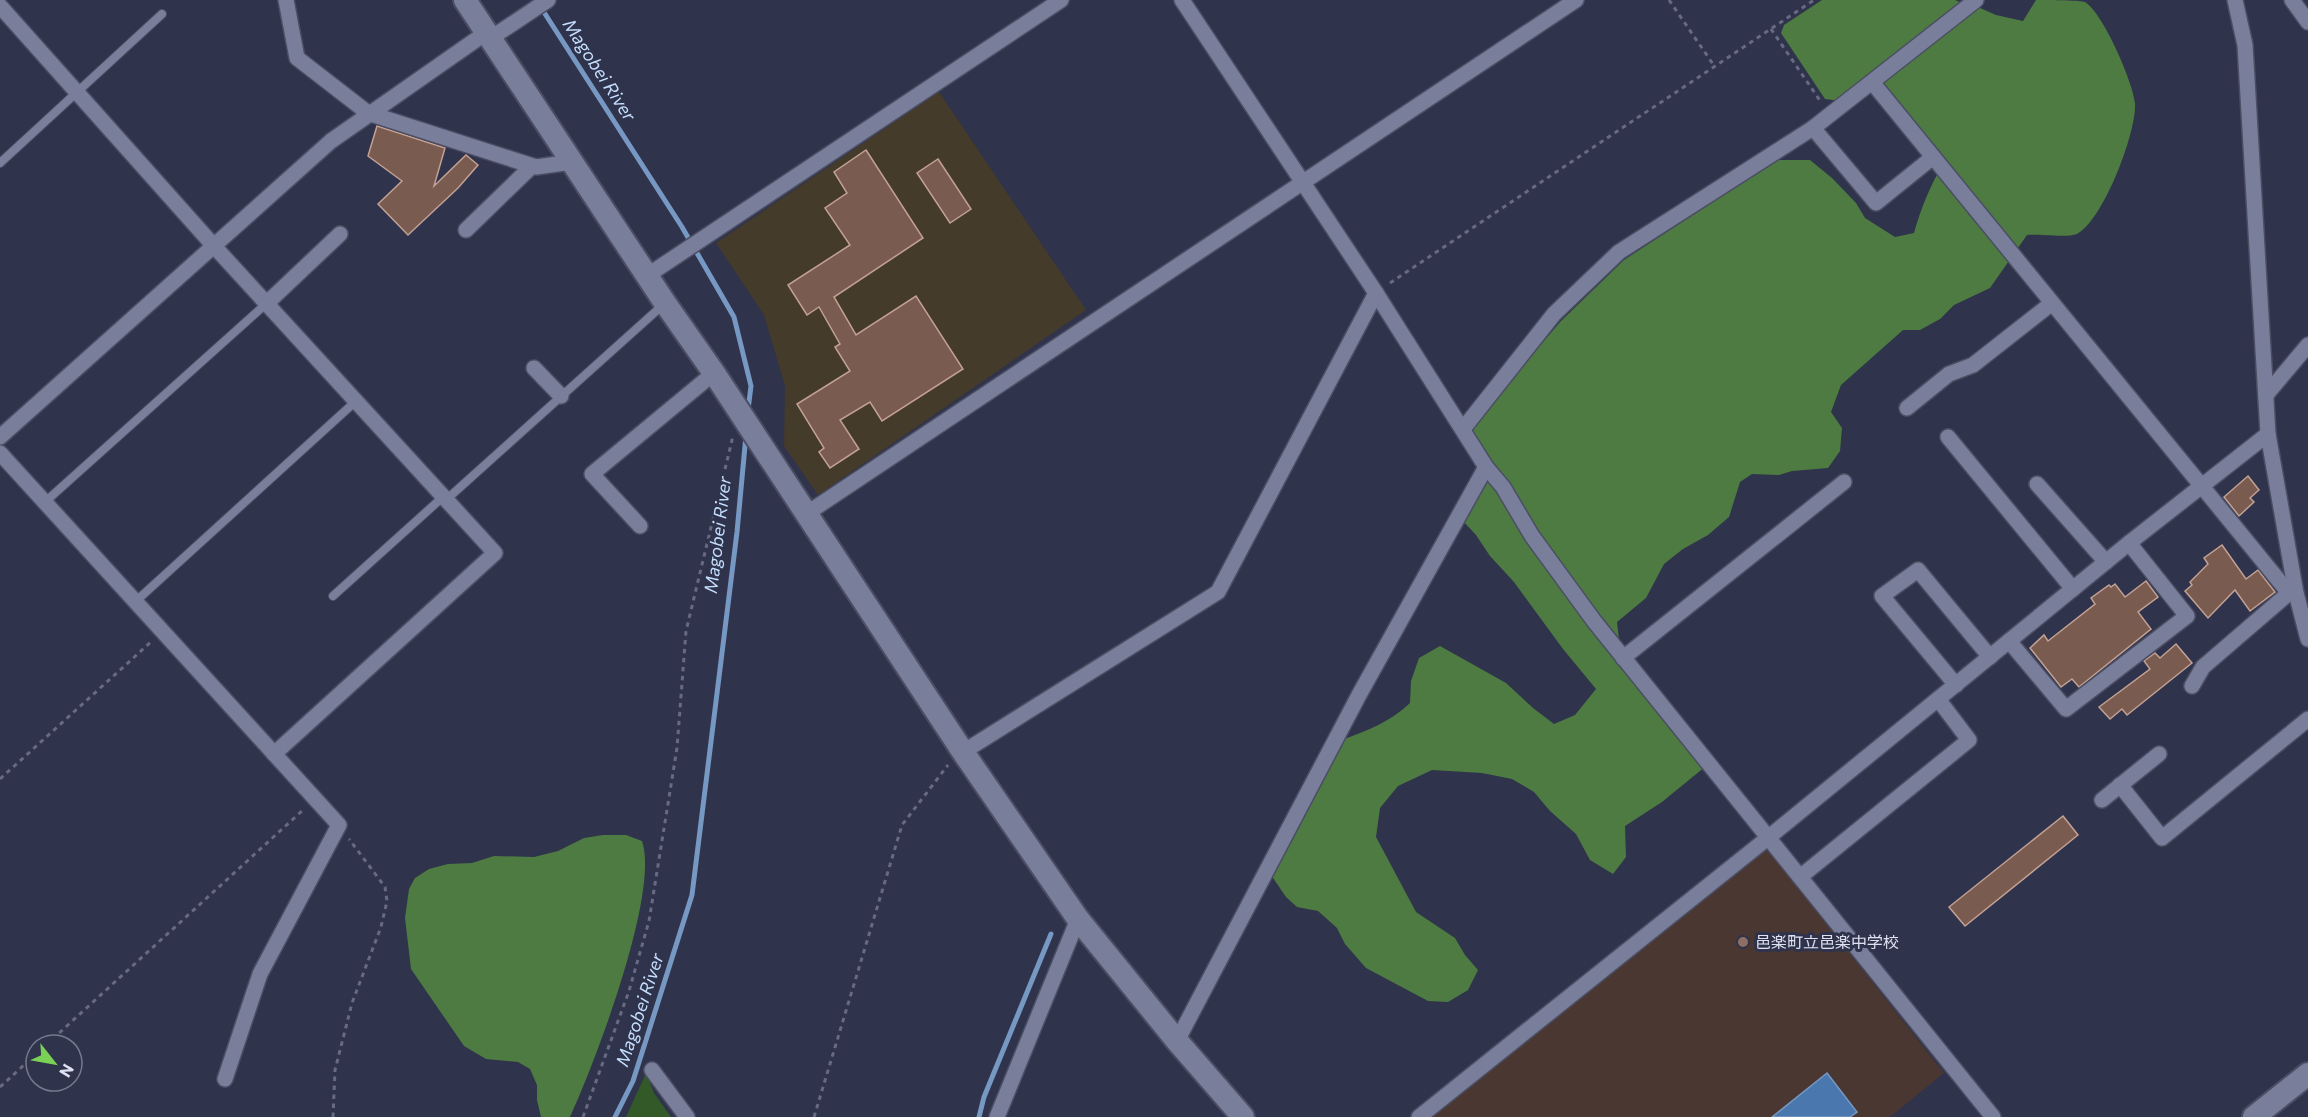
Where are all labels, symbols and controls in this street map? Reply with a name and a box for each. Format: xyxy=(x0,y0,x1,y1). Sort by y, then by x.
water label: Magobei River xyxy=(559,14,641,125)
water label: Magobei River xyxy=(699,474,735,595)
place label: 邑楽町立邑楽中学校 xyxy=(1755,932,1899,951)
marker: 邑楽町立邑楽中学校 xyxy=(1736,935,1750,949)
water label: Magobei River xyxy=(610,950,668,1069)
north arrow xyxy=(24,1033,84,1093)
text: N xyxy=(56,1061,79,1081)

